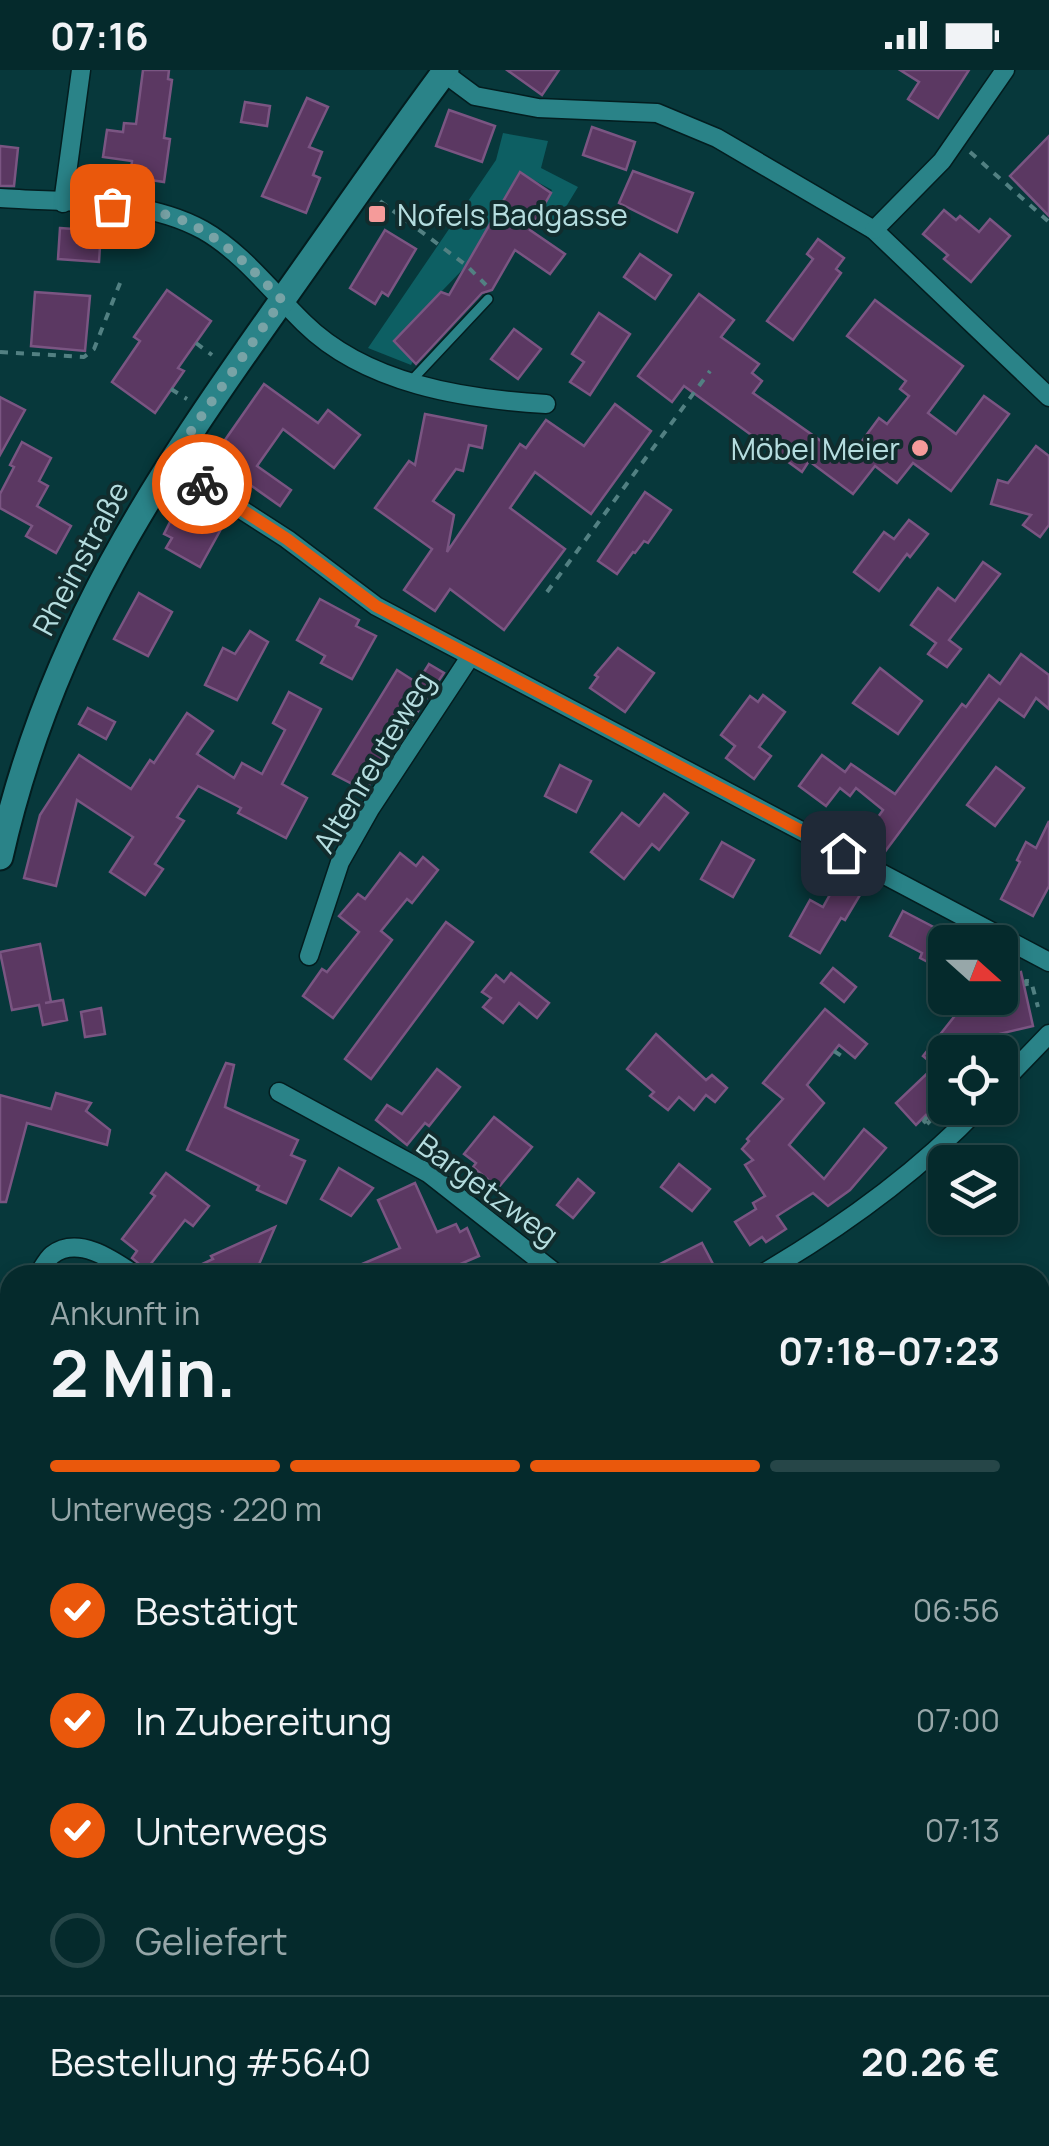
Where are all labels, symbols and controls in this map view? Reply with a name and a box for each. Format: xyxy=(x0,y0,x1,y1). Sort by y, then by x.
text: 07:16 xyxy=(50,9,149,61)
pin xyxy=(70,164,155,249)
icon: bag xyxy=(85,179,140,234)
place label: Nofels Badgasse xyxy=(397,194,628,235)
marker: Nofels Badgasse xyxy=(366,203,388,225)
place label: Möbel Meier xyxy=(731,428,900,469)
courier xyxy=(152,434,252,534)
marker: Möbel Meier xyxy=(909,437,931,459)
icon: bike xyxy=(175,457,230,512)
street label: Rheinstraße xyxy=(22,474,138,642)
street label: Altenreuteweg xyxy=(303,664,443,860)
pin xyxy=(801,811,886,896)
icon: home xyxy=(816,826,871,881)
north arrow xyxy=(928,925,1018,1015)
map controls xyxy=(928,925,1018,1235)
button: locate xyxy=(928,1035,1018,1125)
street label: Bargetzweg xyxy=(409,1124,567,1254)
button: layers xyxy=(928,1145,1018,1235)
text: Ankunft in xyxy=(50,1291,200,1335)
text: 07:18–07:23 xyxy=(778,1324,1000,1376)
text: 2 Min. xyxy=(50,1328,236,1417)
text: Unterwegs · 220 m xyxy=(50,1487,322,1531)
icon: check xyxy=(50,1583,105,1638)
text: Bestätigt xyxy=(135,1584,299,1636)
text: 06:56 xyxy=(913,1588,1000,1632)
icon: check xyxy=(50,1693,105,1748)
text: In Zubereitung xyxy=(135,1694,392,1746)
text: 07:00 xyxy=(916,1698,1000,1742)
icon: check xyxy=(50,1803,105,1858)
text: Unterwegs xyxy=(135,1804,328,1856)
text: 07:13 xyxy=(925,1808,1000,1852)
text: Geliefert xyxy=(135,1914,288,1966)
text: Bestellung #5640 xyxy=(50,2035,371,2087)
text: 20.26 € xyxy=(861,2035,1000,2087)

